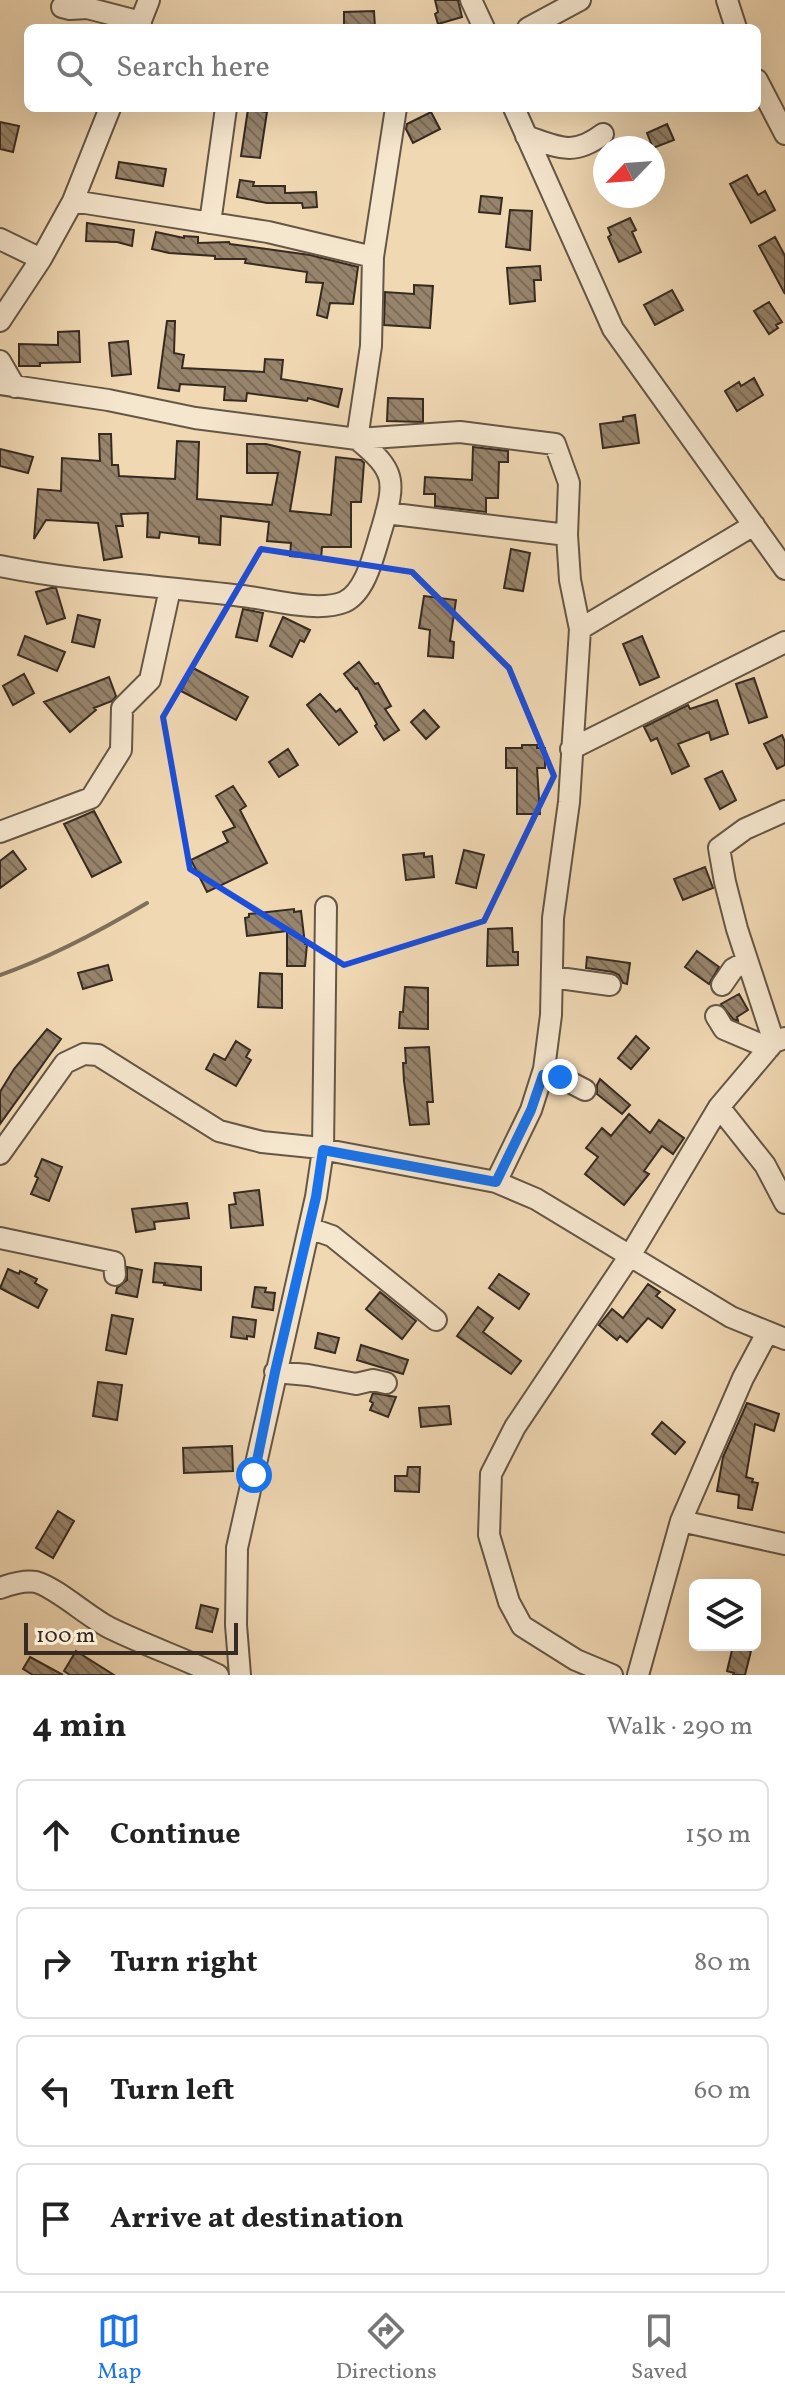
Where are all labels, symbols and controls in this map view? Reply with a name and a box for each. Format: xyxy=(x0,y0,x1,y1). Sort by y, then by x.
search box xyxy=(24,24,761,112)
icon: search xyxy=(52,46,96,90)
text: Search here xyxy=(116,47,270,89)
north arrow xyxy=(593,136,665,208)
route end xyxy=(542,1059,578,1095)
route start xyxy=(236,1457,272,1493)
map controls xyxy=(689,1579,761,1651)
button: layers xyxy=(689,1579,761,1651)
scale bar xyxy=(24,1619,238,1655)
text: 100 m xyxy=(36,1621,95,1652)
text: 4 min xyxy=(32,1704,127,1751)
text: Walk · 290 m xyxy=(607,1709,753,1745)
icon: ahead xyxy=(34,1813,78,1857)
text: Continue xyxy=(110,1814,241,1856)
text: 150 m xyxy=(685,1817,751,1853)
icon: right xyxy=(34,1941,78,1985)
text: Turn right xyxy=(110,1942,258,1984)
text: 80 m xyxy=(694,1945,751,1981)
icon: left xyxy=(34,2069,78,2113)
text: Turn left xyxy=(110,2070,234,2112)
text: 60 m xyxy=(694,2073,751,2109)
icon: arrive xyxy=(34,2197,78,2241)
text: Arrive at destination xyxy=(110,2198,404,2240)
tab: Map xyxy=(97,2309,141,2388)
tab: Directions xyxy=(336,2309,437,2388)
tab: Saved xyxy=(631,2309,688,2388)

